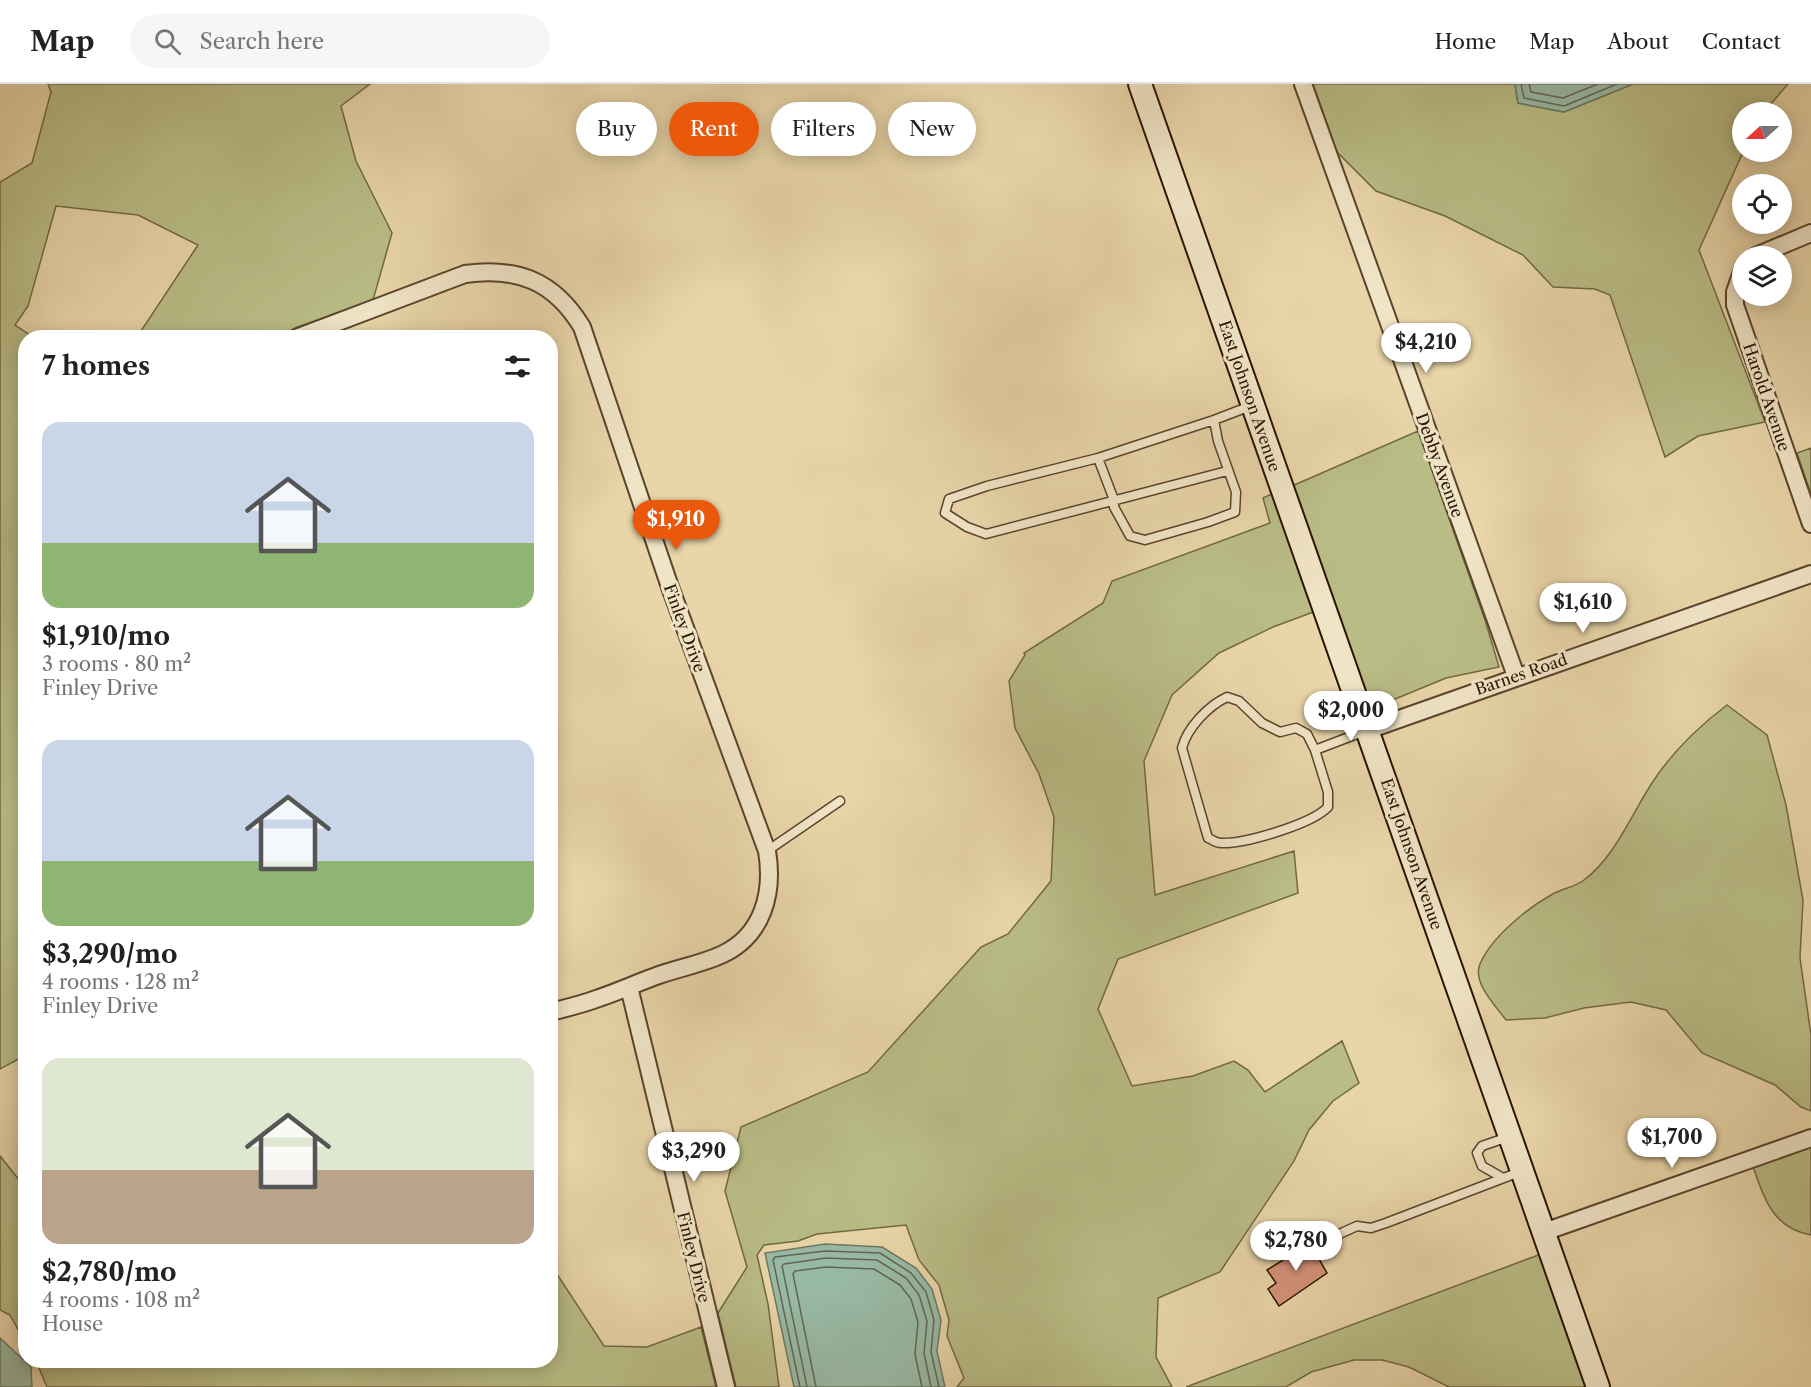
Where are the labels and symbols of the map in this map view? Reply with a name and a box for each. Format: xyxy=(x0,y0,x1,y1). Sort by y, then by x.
north arrow xyxy=(1732,102,1792,162)
street label: East Johnson Avenue xyxy=(1215,318,1285,474)
pin: $4,210 xyxy=(1377,323,1475,374)
street label: Harold Avenue xyxy=(1739,340,1795,454)
street label: Debby Avenue xyxy=(1412,410,1468,520)
pin: $1,910 xyxy=(627,500,725,551)
street label: Finley Drive xyxy=(660,581,710,675)
pin: $1,610 xyxy=(1534,583,1632,634)
street label: Barnes Road xyxy=(1472,649,1570,699)
pin: $2,000 xyxy=(1302,691,1400,742)
street label: East Johnson Avenue xyxy=(1377,776,1447,932)
pin: $1,700 xyxy=(1623,1118,1721,1169)
pin: $3,290 xyxy=(645,1132,743,1183)
street label: Finley Drive xyxy=(673,1210,715,1305)
pin: $2,780 xyxy=(1247,1221,1345,1272)

